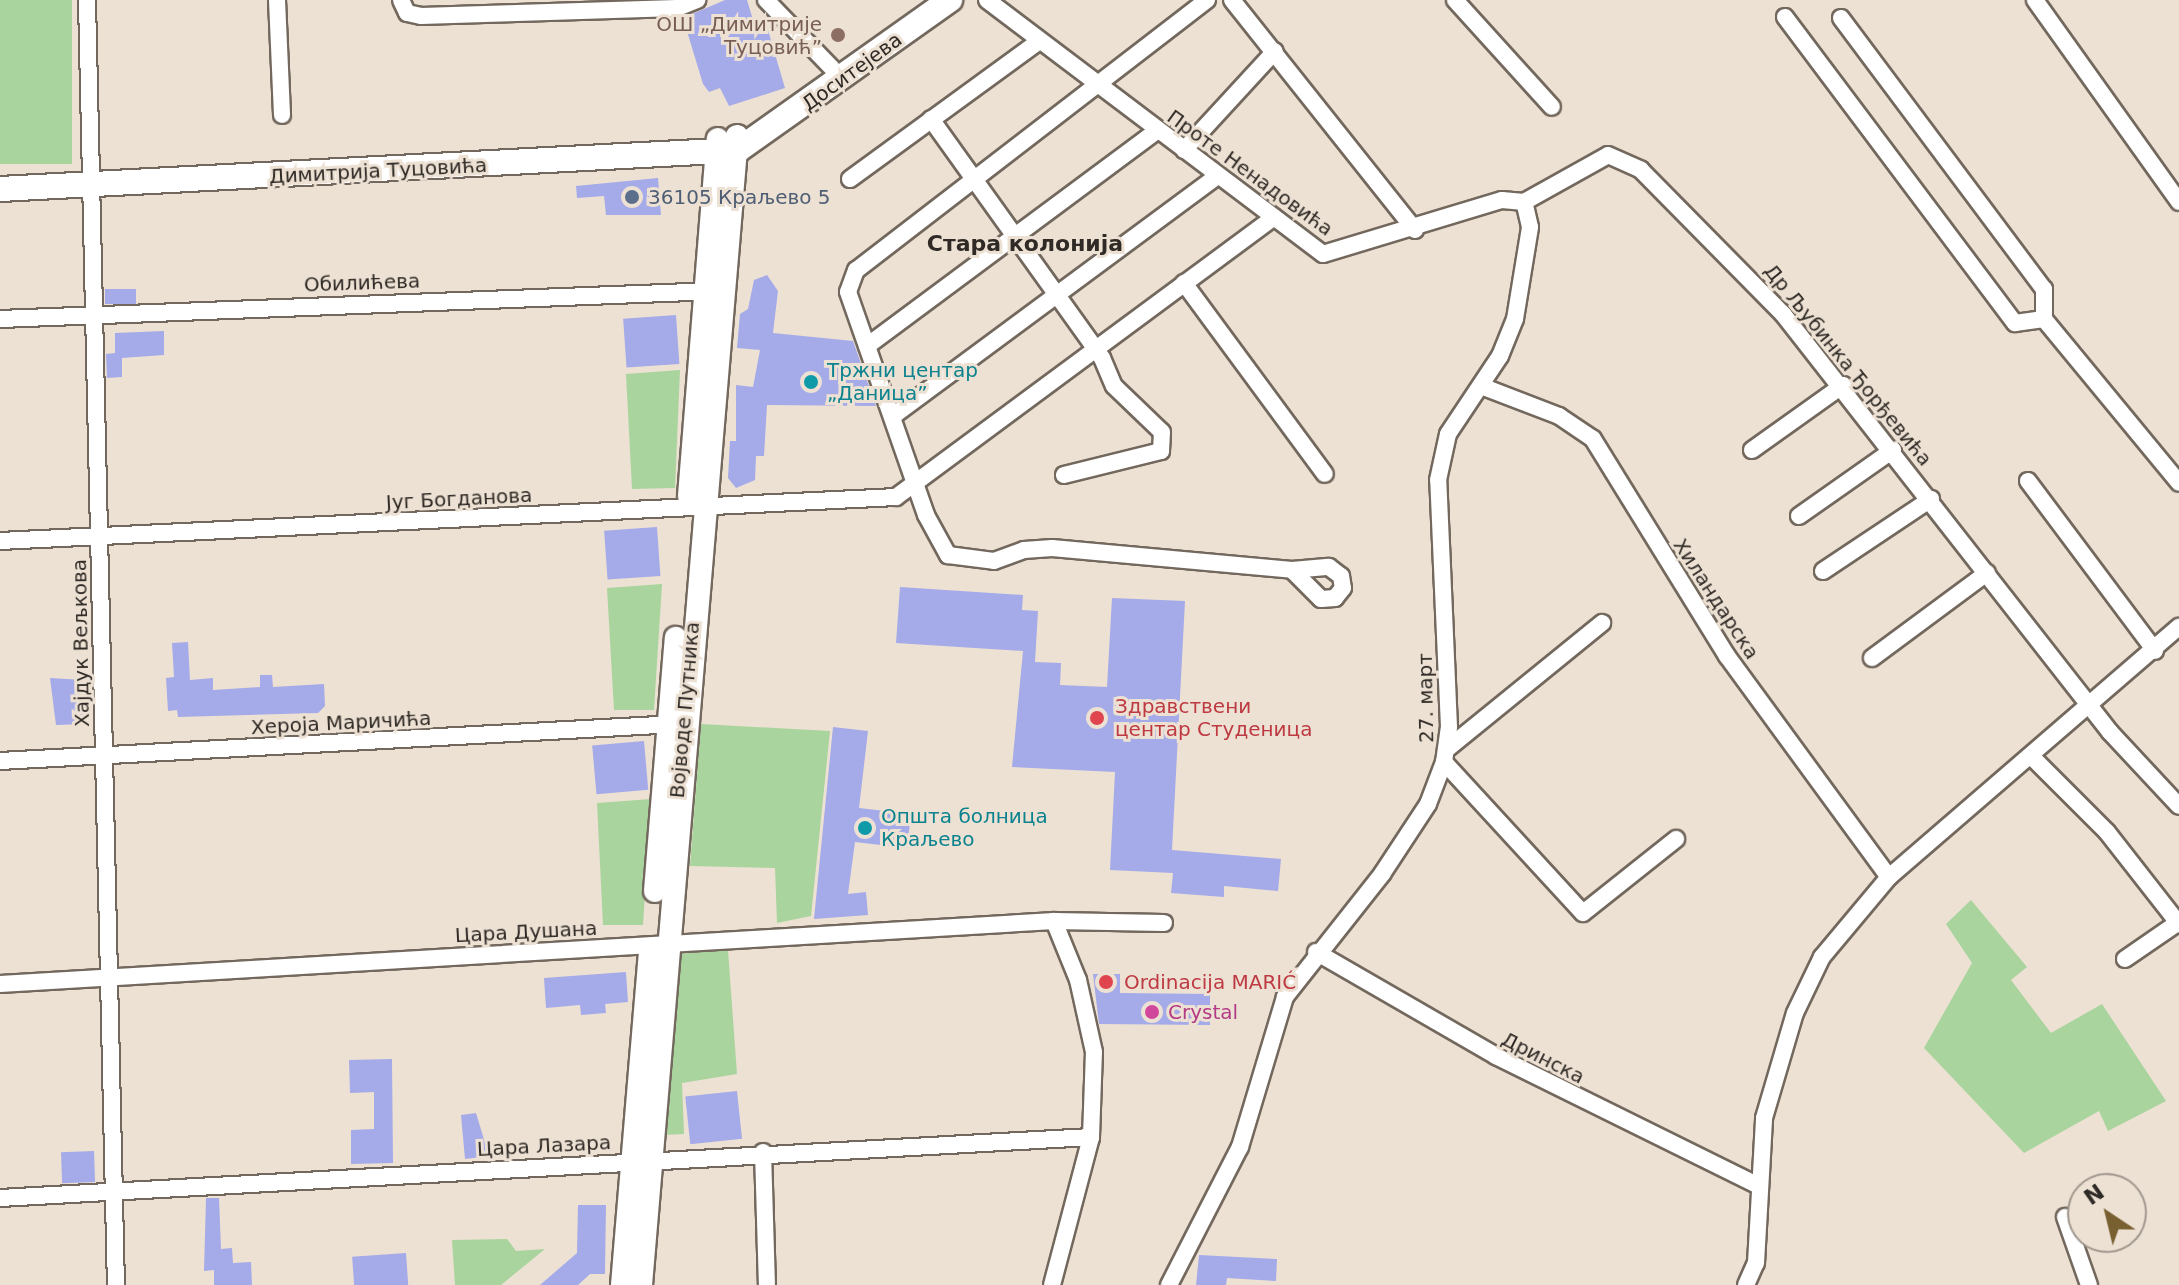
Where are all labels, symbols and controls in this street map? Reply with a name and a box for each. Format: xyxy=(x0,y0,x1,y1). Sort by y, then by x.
place label: ОШ „Димитрије Туцовић” xyxy=(656,12,822,59)
marker: ОШ „Димитрије Туцовић” xyxy=(829,26,847,44)
street label: Доситејева xyxy=(797,28,907,116)
street label: Проте Ненадовића xyxy=(1162,105,1338,241)
street label: Димитрија Туцовића xyxy=(268,153,488,189)
place label: 36105 Краљево 5 xyxy=(648,185,831,209)
marker: 36105 Краљево 5 xyxy=(623,188,641,206)
district label: Стара колонија xyxy=(927,231,1123,257)
street label: Др Љубинка Ђорђевића xyxy=(1759,259,1937,471)
street label: Обилићева xyxy=(303,269,421,297)
place label: Тржни центар „Даница” xyxy=(827,358,978,405)
marker: Тржни центар „Даница” xyxy=(802,373,820,391)
street label: Југ Богданова xyxy=(385,483,533,515)
street label: Хиландарска xyxy=(1668,534,1764,664)
street label: Хајдук Вељкова xyxy=(68,559,94,727)
street label: Војводе Путника xyxy=(665,621,705,799)
street label: 27. март xyxy=(1413,653,1439,743)
place label: Здравствени центар Студеница xyxy=(1115,694,1312,741)
street label: Хероја Маричића xyxy=(250,706,432,740)
marker: Здравствени центар Студеница xyxy=(1086,707,1108,729)
place label: Општа болница Краљево xyxy=(881,804,1048,851)
marker: Општа болница Краљево xyxy=(856,819,874,837)
street label: Цара Душана xyxy=(454,916,598,948)
place label: Ordinacija MARIĆ xyxy=(1124,970,1296,994)
marker: Ordinacija MARIĆ xyxy=(1095,971,1117,993)
place label: Crystal xyxy=(1168,1000,1238,1024)
marker: Crystal xyxy=(1143,1003,1161,1021)
street label: Дринска xyxy=(1498,1027,1588,1089)
street label: Цара Лазара xyxy=(476,1131,612,1161)
north arrow xyxy=(2067,1173,2147,1253)
text: N xyxy=(2079,1179,2109,1210)

